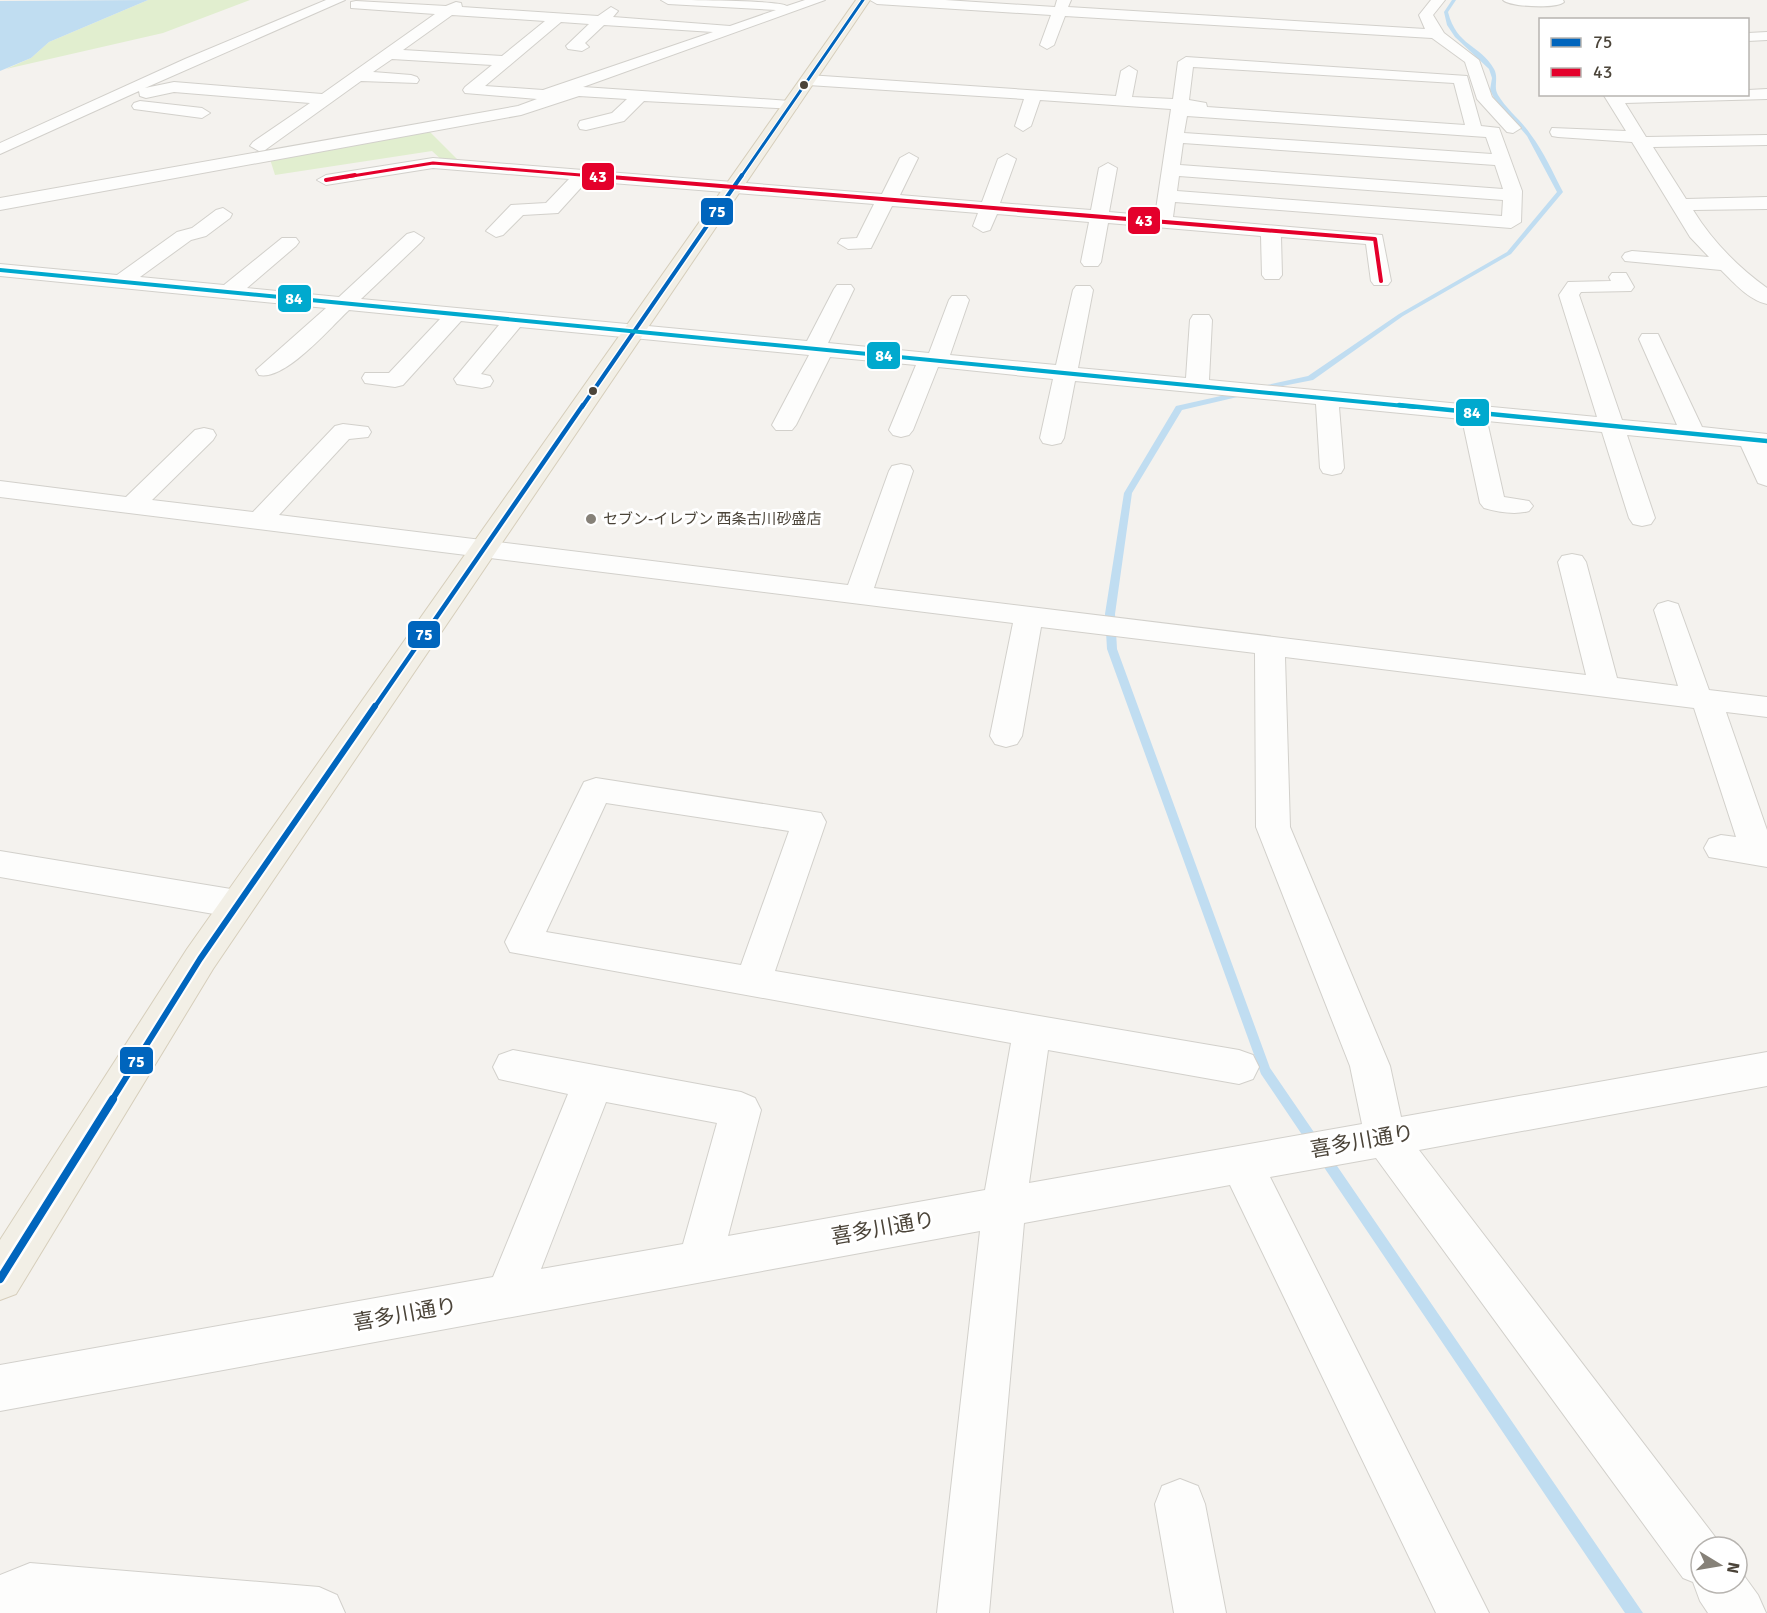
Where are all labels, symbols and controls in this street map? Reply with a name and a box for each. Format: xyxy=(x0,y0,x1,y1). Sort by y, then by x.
legend xyxy=(1539,18,1749,96)
text: 75 xyxy=(1593,31,1612,53)
text: 43 xyxy=(1593,61,1612,83)
unlabelled marker xyxy=(798,79,810,91)
line badge: 43 xyxy=(581,162,615,191)
text: 43 xyxy=(589,167,607,187)
line badge: 75 xyxy=(700,197,734,226)
text: 75 xyxy=(708,202,726,222)
line badge: 43 xyxy=(1127,206,1161,235)
text: 43 xyxy=(1135,211,1153,231)
line badge: 84 xyxy=(277,284,312,313)
text: 84 xyxy=(285,289,303,309)
line badge: 84 xyxy=(866,341,901,370)
text: 84 xyxy=(875,346,893,366)
unlabelled marker xyxy=(587,385,599,397)
line badge: 84 xyxy=(1455,398,1490,427)
text: 84 xyxy=(1463,403,1481,423)
place label: セブン-イレブン 西条古川砂盛店 xyxy=(603,510,822,528)
marker: セブン-イレブン 西条古川砂盛店 xyxy=(584,512,598,526)
line badge: 75 xyxy=(407,620,441,649)
text: 75 xyxy=(415,625,433,645)
line badge: 75 xyxy=(119,1046,154,1075)
text: 75 xyxy=(127,1052,145,1072)
street label: 喜多川通り xyxy=(1308,1119,1416,1163)
street label: 喜多川通り xyxy=(829,1206,937,1250)
street label: 喜多川通り xyxy=(351,1292,459,1336)
north arrow xyxy=(1689,1535,1749,1595)
text: N xyxy=(1722,1560,1744,1575)

